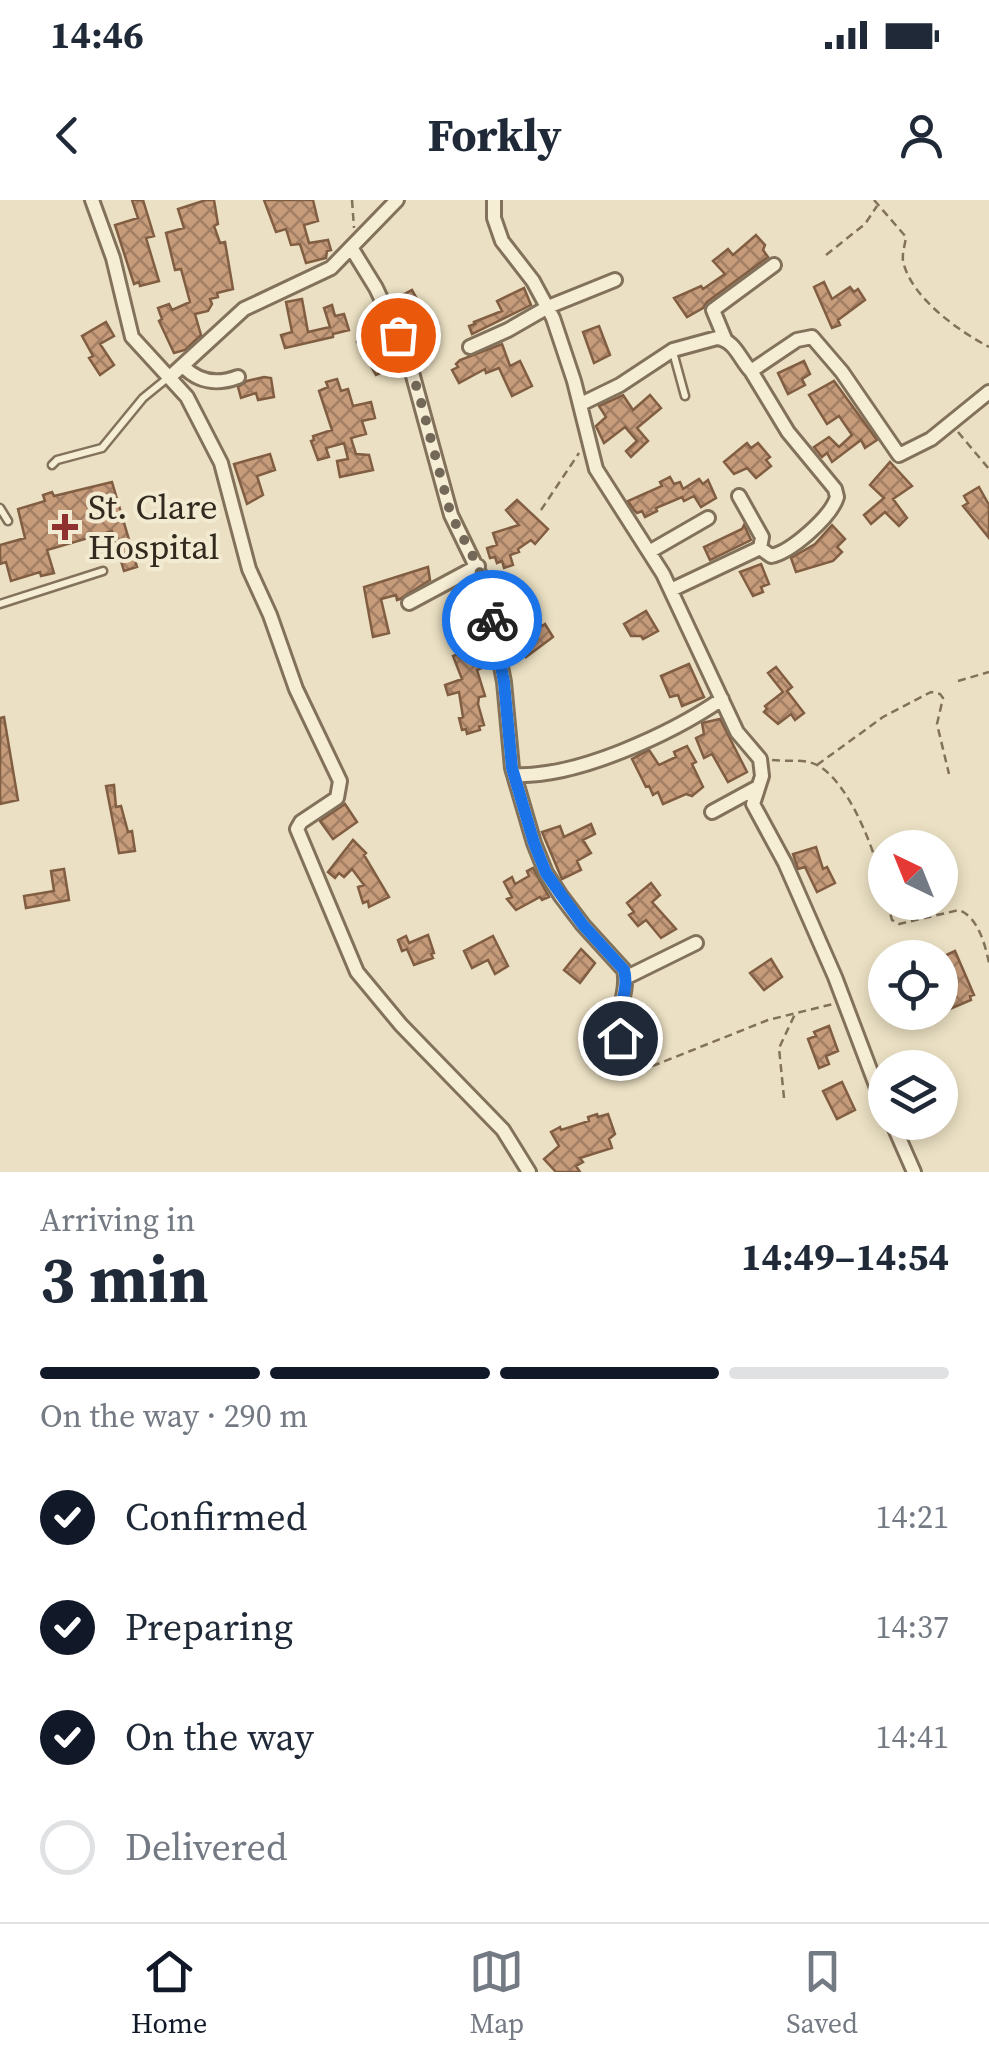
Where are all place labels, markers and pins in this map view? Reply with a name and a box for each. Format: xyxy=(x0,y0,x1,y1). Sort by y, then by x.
pin xyxy=(356,293,441,378)
place label: St. Clare Hospital xyxy=(88,483,219,571)
marker: St. Clare Hospital xyxy=(52,514,78,540)
pin xyxy=(578,996,663,1081)

